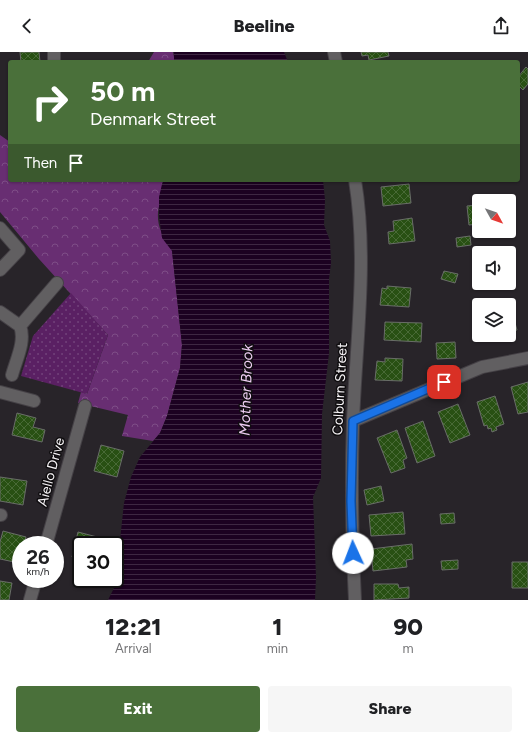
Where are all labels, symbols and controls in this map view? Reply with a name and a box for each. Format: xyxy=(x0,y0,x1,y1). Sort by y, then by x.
icon: back xyxy=(16,15,38,37)
text: Beeline xyxy=(233,15,295,37)
icon: share xyxy=(490,15,512,37)
text: 50 m xyxy=(90,74,156,108)
icon: right xyxy=(24,76,76,128)
text: Denmark Street xyxy=(90,108,216,130)
icon: arrive xyxy=(65,152,87,174)
text: Then xyxy=(24,154,57,172)
north arrow xyxy=(472,194,516,238)
map controls xyxy=(472,194,516,342)
button: sound xyxy=(472,246,516,290)
button: layers xyxy=(472,298,516,342)
street label: Colburn Street xyxy=(329,342,351,436)
water label: Mother Brook xyxy=(235,343,257,436)
pin xyxy=(427,365,461,399)
icon: arrive xyxy=(433,371,455,393)
street label: Aiello Drive xyxy=(34,435,68,508)
position arrow xyxy=(332,532,374,574)
speed limit sign: 30 xyxy=(72,536,124,588)
text: 26 xyxy=(26,545,50,569)
text: km/h xyxy=(27,565,49,578)
text: 12:21 xyxy=(105,612,162,641)
text: 1 xyxy=(272,612,282,641)
text: 90 xyxy=(393,612,423,641)
text: Arrival xyxy=(115,641,152,656)
text: min xyxy=(267,641,288,656)
text: m xyxy=(402,641,414,656)
button: Exit xyxy=(16,686,260,732)
button: Share xyxy=(268,686,512,732)

